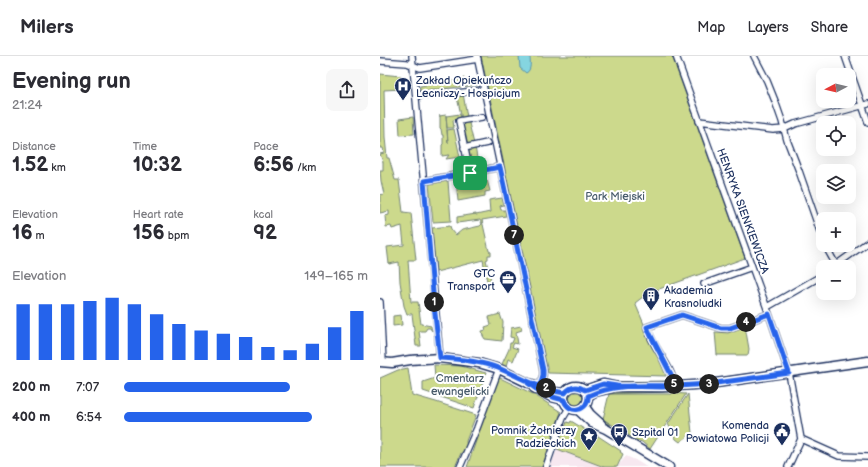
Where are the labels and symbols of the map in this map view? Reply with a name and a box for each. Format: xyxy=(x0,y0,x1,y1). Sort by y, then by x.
north arrow xyxy=(816,68,856,108)
place label: Zakład Opiekuńczo Lecniczy - Hospicjum xyxy=(415,74,520,100)
hospital icon: Zakład Opiekuńczo Lecniczy - Hospicjum xyxy=(393,76,413,101)
street label: HENRYKA SIENKIEWICZA xyxy=(714,147,772,276)
pin xyxy=(453,156,487,190)
park label: Park Miejski xyxy=(585,190,645,203)
pin: 7 xyxy=(504,225,524,245)
place label: GTC Transport xyxy=(447,267,496,293)
office icon: GTC Transport xyxy=(498,269,518,294)
place label: Akademia Krasnoludki xyxy=(664,284,722,310)
building icon: Akademia Krasnoludki xyxy=(641,286,661,311)
pin: 1 xyxy=(424,292,444,312)
pin: 4 xyxy=(736,312,756,332)
park label: Cmentarz ewangelicki xyxy=(431,372,489,398)
pin: 5 xyxy=(664,374,684,394)
pin: 3 xyxy=(699,374,719,394)
pin: 2 xyxy=(536,378,556,398)
place label: Komenda Powiatowa Policji xyxy=(686,419,769,445)
public building icon: Komenda Powiatowa Policji xyxy=(772,421,792,446)
bus stop icon: Szpital 01 xyxy=(609,422,629,447)
place label: Pomnik Żołnierzy Radzieckich xyxy=(491,424,576,450)
place icon: Pomnik Żołnierzy Radzieckich xyxy=(579,426,599,451)
place label: Szpital 01 xyxy=(632,426,678,439)

